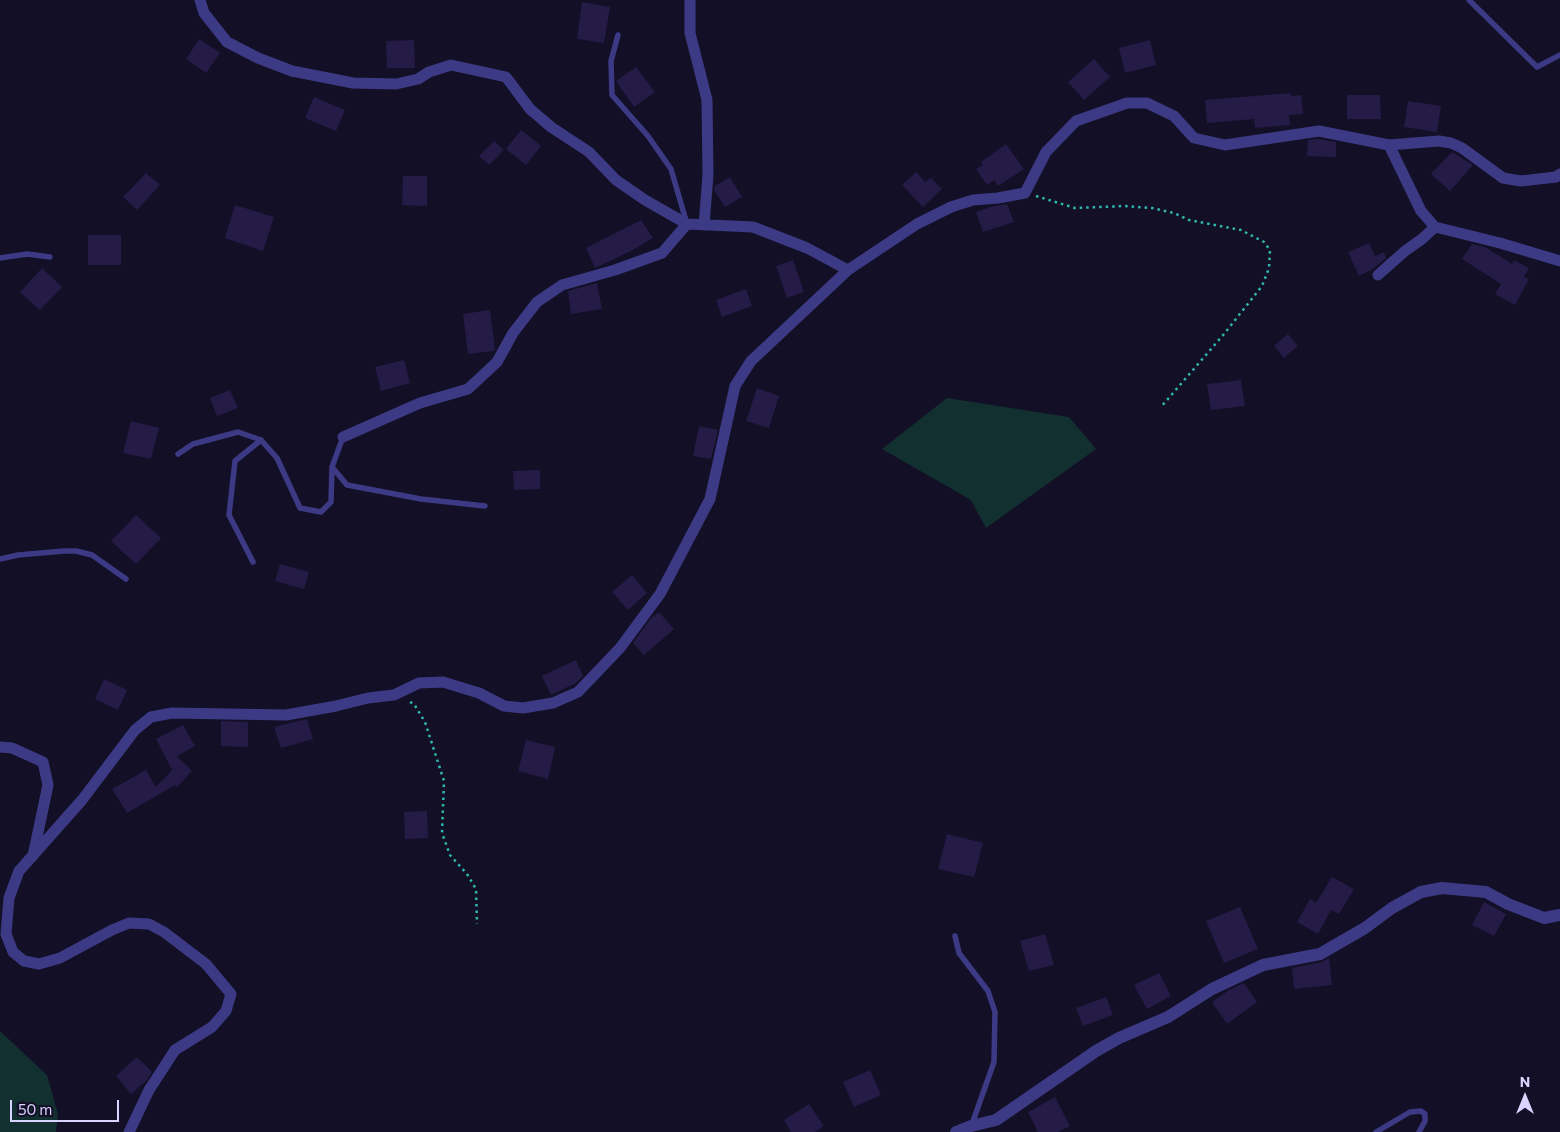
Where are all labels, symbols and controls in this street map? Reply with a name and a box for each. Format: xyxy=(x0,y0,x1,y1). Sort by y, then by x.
north arrow xyxy=(1500,1072,1550,1122)
text: N xyxy=(1520,1073,1530,1090)
scale bar xyxy=(12,1090,121,1122)
text: 50 m xyxy=(18,1100,52,1118)

